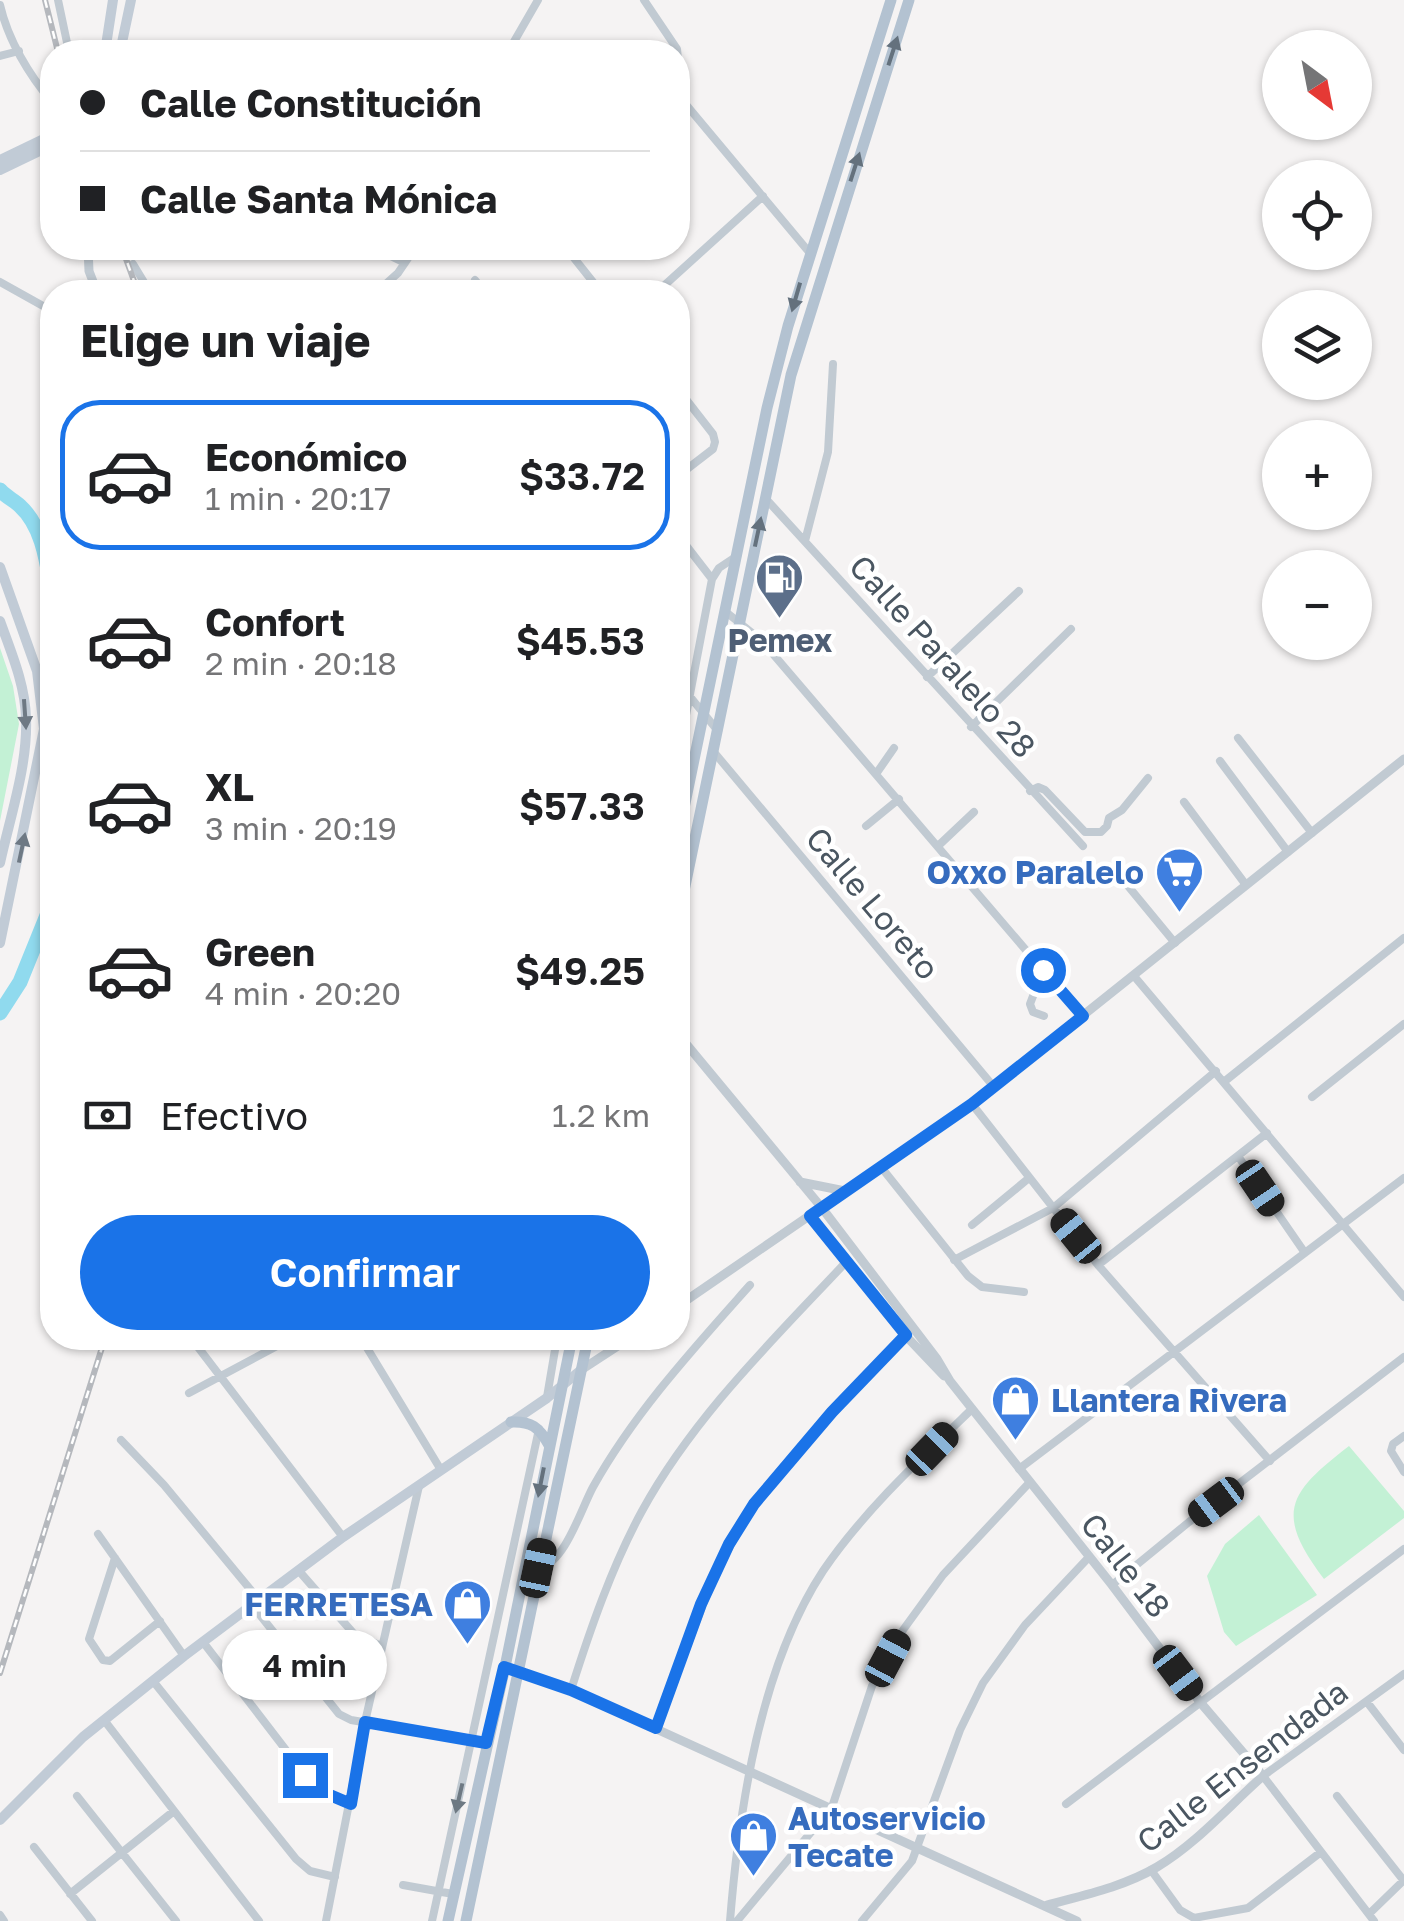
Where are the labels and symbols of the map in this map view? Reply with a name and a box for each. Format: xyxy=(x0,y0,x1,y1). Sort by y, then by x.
north arrow xyxy=(1262,30,1372,140)
one-way arrow xyxy=(886,36,901,66)
one-way arrow xyxy=(849,152,864,182)
one-way arrow xyxy=(788,282,803,313)
one-way arrow xyxy=(751,516,767,547)
street label: Calle Paralelo 28 xyxy=(842,547,1044,765)
fuel station icon: Pemex xyxy=(754,552,806,620)
place label: Pemex xyxy=(728,621,833,659)
one-way arrow xyxy=(17,699,33,731)
street label: Calle Loreto xyxy=(799,819,947,987)
one-way arrow xyxy=(14,832,30,863)
supermarket icon: Oxxo Paralelo xyxy=(1153,846,1205,914)
place label: Oxxo Paralelo xyxy=(926,853,1144,891)
route start xyxy=(1021,948,1066,993)
car xyxy=(1231,1155,1289,1221)
car xyxy=(1045,1203,1107,1269)
shop icon: Llantera Rivera xyxy=(990,1374,1042,1442)
place label: Llantera Rivera xyxy=(1051,1381,1287,1419)
car xyxy=(900,1417,964,1481)
one-way arrow xyxy=(533,1467,549,1498)
car xyxy=(1183,1472,1249,1532)
street label: Calle 18 xyxy=(1074,1505,1178,1625)
car xyxy=(517,1536,559,1600)
shop icon: FERRETESA xyxy=(442,1578,494,1646)
place label: FERRETESA xyxy=(244,1585,433,1623)
car xyxy=(861,1624,915,1692)
callout: 4 min xyxy=(222,1630,388,1700)
car xyxy=(1148,1640,1208,1706)
street label: Calle Ensendada xyxy=(1129,1672,1355,1860)
route end xyxy=(283,1753,328,1798)
one-way arrow xyxy=(451,1783,466,1814)
place label: Autoservicio Tecate xyxy=(788,1799,986,1874)
shop icon: Autoservicio Tecate xyxy=(727,1810,779,1878)

